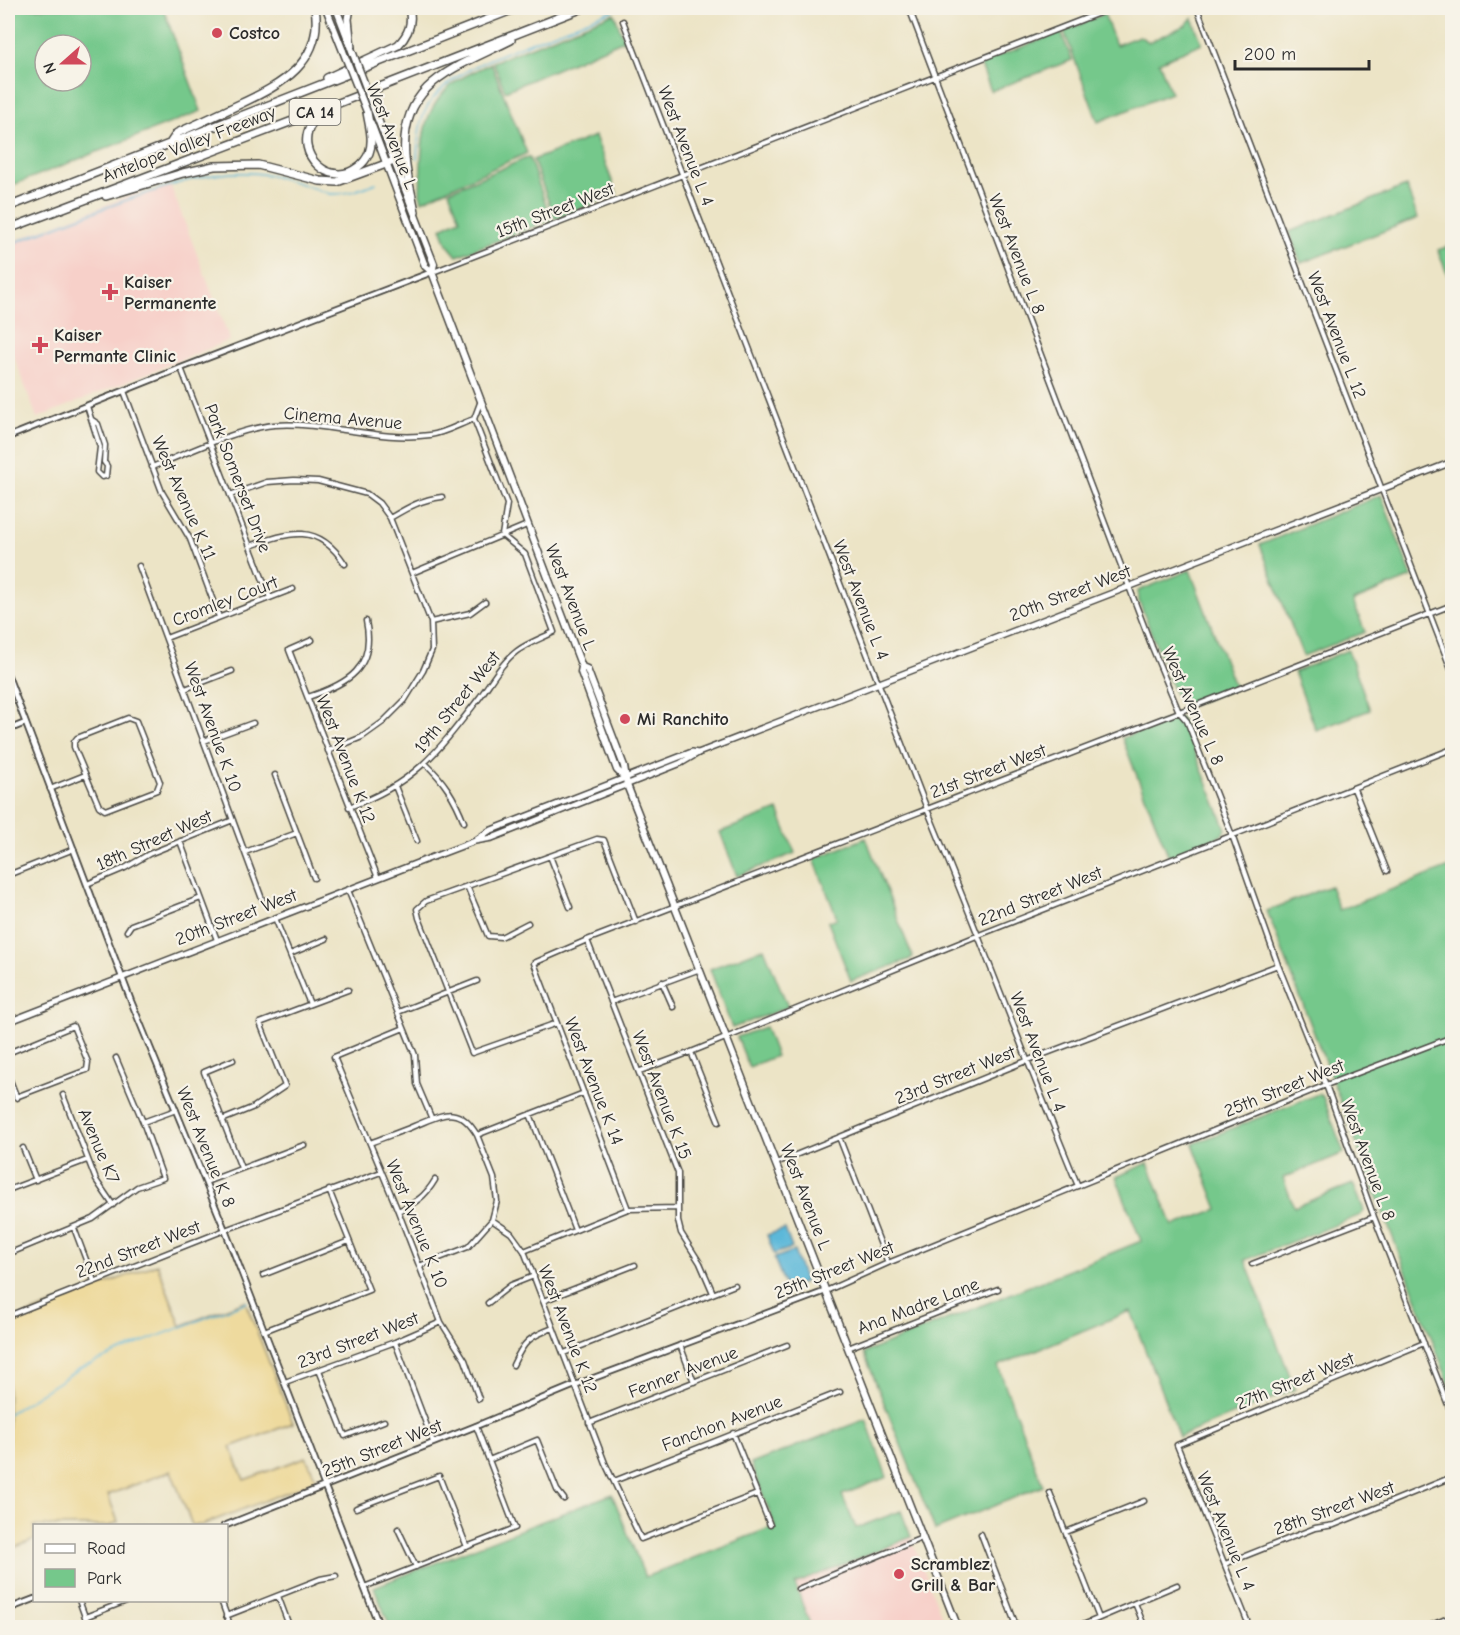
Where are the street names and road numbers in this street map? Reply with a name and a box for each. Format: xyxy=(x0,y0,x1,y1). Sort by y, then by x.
street label: West Avenue L xyxy=(362,80,421,192)
street label: West Avenue L 4 xyxy=(653,83,718,209)
road number: CA 14 xyxy=(290,99,340,125)
street label: Antelope Valley Freeway xyxy=(100,101,280,187)
street label: 15th Street West xyxy=(493,178,618,243)
street label: West Avenue L 8 xyxy=(984,191,1049,317)
street label: West Avenue L 12 xyxy=(1303,269,1370,402)
street label: Park Somerset Drive xyxy=(200,401,276,555)
street label: Cinema Avenue xyxy=(283,403,403,434)
street label: West Avenue K 11 xyxy=(147,433,220,563)
street label: West Avenue L 4 xyxy=(828,537,893,663)
street label: West Avenue L xyxy=(541,541,600,653)
street label: 20th Street West xyxy=(1007,560,1135,626)
street label: Cromley Court xyxy=(169,571,282,631)
street label: West Avenue L 8 xyxy=(1157,644,1228,769)
street label: 19th Street West xyxy=(410,647,505,757)
street label: West Avenue K 10 xyxy=(179,659,246,795)
street label: West Avenue K 12 xyxy=(311,692,380,826)
street label: 21st Street West xyxy=(927,739,1050,803)
street label: 18th Street West xyxy=(93,805,216,875)
street label: 22nd Street West xyxy=(975,862,1106,931)
street label: 20th Street West xyxy=(173,884,301,950)
street label: West Avenue L 4 xyxy=(1005,989,1070,1115)
street label: West Avenue K 14 xyxy=(560,1015,627,1148)
street label: West Avenue K 15 xyxy=(627,1028,696,1162)
street label: 23rd Street West xyxy=(892,1041,1019,1109)
street label: 25th Street West xyxy=(1221,1055,1348,1122)
street label: West Avenue K 8 xyxy=(172,1084,239,1211)
street label: West Avenue L 8 xyxy=(1336,1097,1399,1224)
street label: Avenue K7 xyxy=(73,1106,124,1187)
street label: West Avenue L xyxy=(776,1141,835,1253)
street label: West Avenue K 10 xyxy=(381,1157,452,1292)
street label: 22nd Street West xyxy=(73,1216,204,1283)
street label: 25th Street West xyxy=(771,1237,898,1304)
street label: West Avenue K 12 xyxy=(533,1262,602,1396)
street label: Ana Madre Lane xyxy=(854,1274,982,1339)
street label: 23rd Street West xyxy=(295,1307,422,1373)
street label: Fenner Avenue xyxy=(626,1342,741,1403)
street label: 27th Street West xyxy=(1233,1348,1358,1415)
street label: Fanchon Avenue xyxy=(659,1391,785,1456)
street label: 25th Street West xyxy=(319,1415,446,1482)
street label: West Avenue L 4 xyxy=(1192,1469,1259,1594)
street label: 28th Street West xyxy=(1271,1477,1398,1540)

